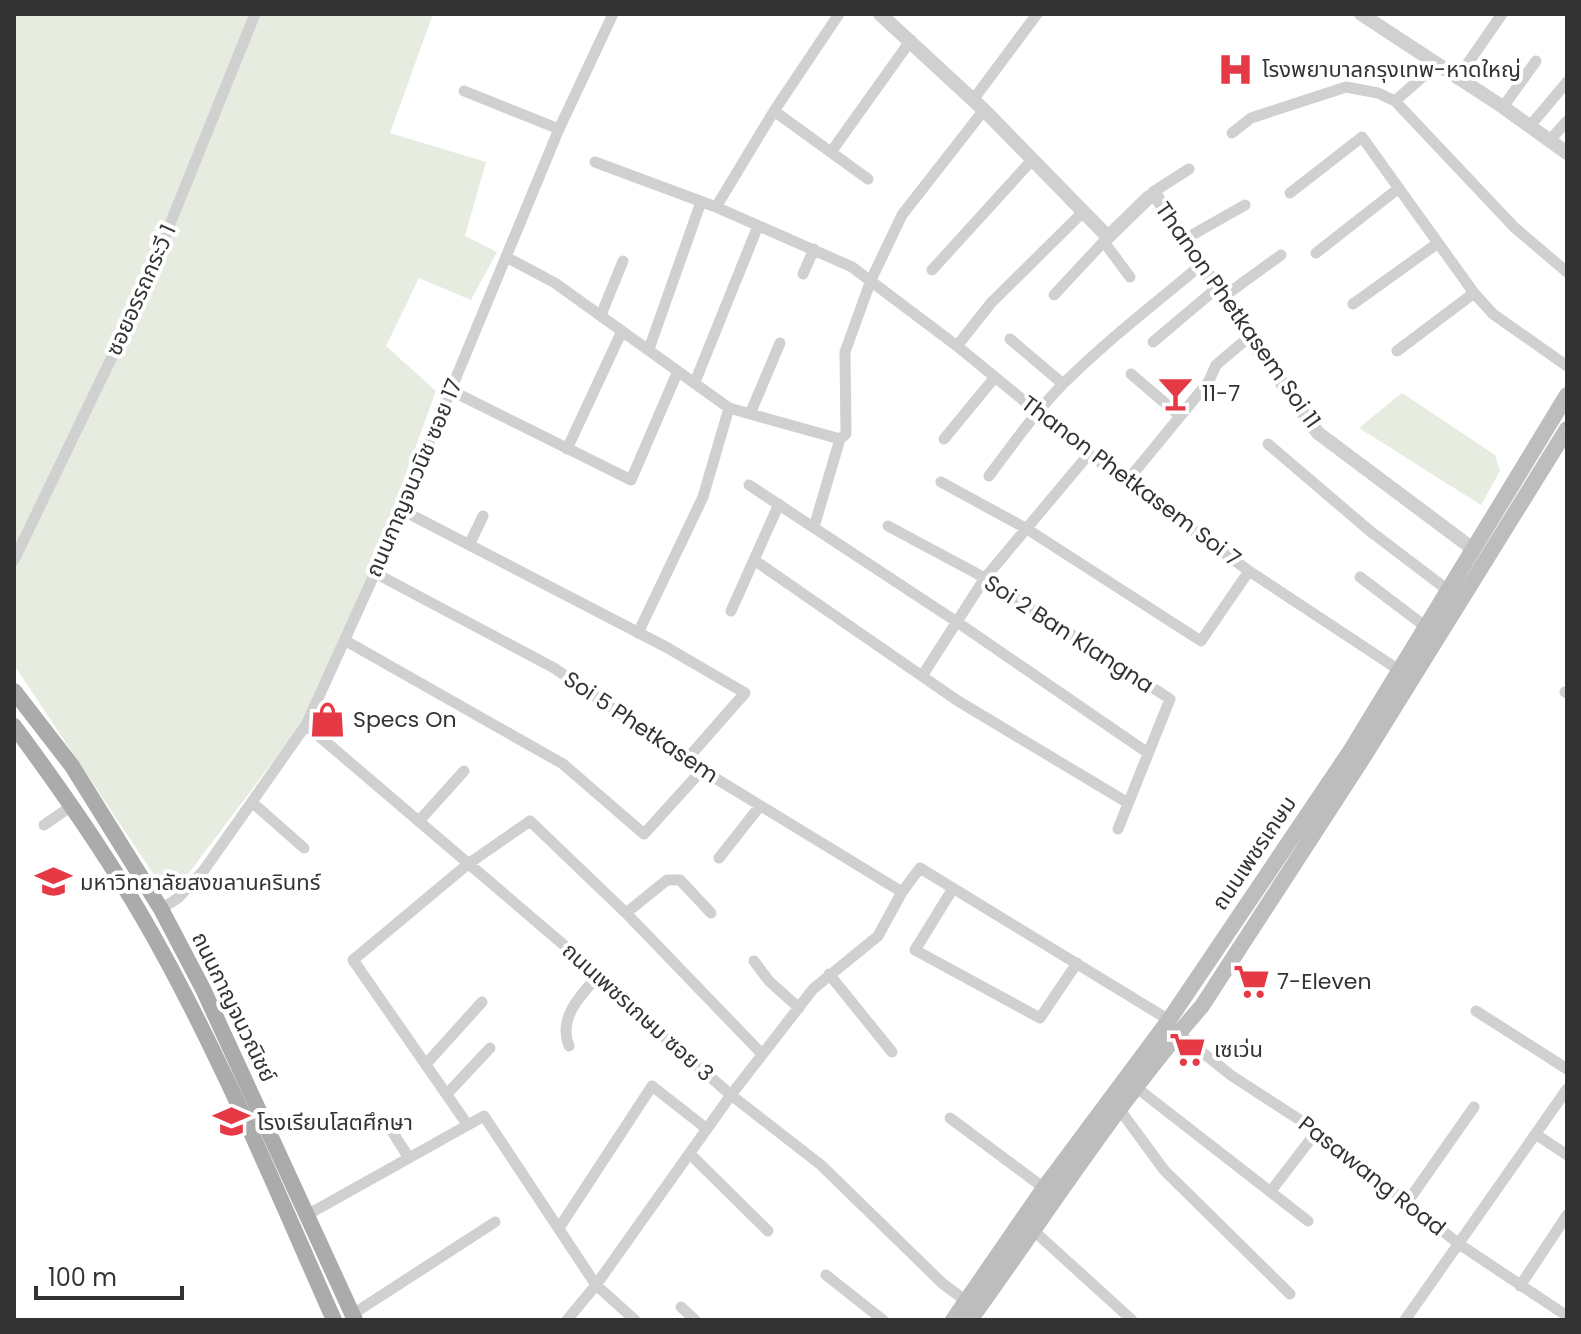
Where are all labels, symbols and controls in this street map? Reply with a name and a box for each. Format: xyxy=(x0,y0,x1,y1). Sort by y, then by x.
hospital icon: โรงพยาบาลกรุงเทพ-หาดใหญ่ xyxy=(1217,50,1255,88)
place label: โรงพยาบาลกรุงเทพ-หาดใหญ่ xyxy=(1262,54,1521,85)
street label: Thanon Phetkasem Soi 11 xyxy=(1148,196,1328,434)
street label: ซอยอรรถกระวี 1 xyxy=(98,220,184,360)
street label: ถนนกาญจนวนิช ซอย 17 xyxy=(358,374,470,582)
bar icon: 11-7 xyxy=(1157,374,1195,412)
place label: 11-7 xyxy=(1202,378,1240,409)
street label: Thanon Phetkasem Soi 7 xyxy=(1015,388,1247,574)
street label: Soi 2 Ban Klangna xyxy=(978,567,1160,701)
street label: Soi 5 Phetkasem xyxy=(558,664,724,790)
shop icon: Specs On xyxy=(308,700,346,738)
place label: Specs On xyxy=(353,704,457,735)
street label: ถนนเพชรเกษม xyxy=(1204,790,1304,916)
school or university icon: มหาวิทยาลัยสงขลานครินทร์ xyxy=(35,863,73,901)
place label: มหาวิทยาลัยสงขลานครินทร์ xyxy=(80,867,322,898)
street label: ถนนกาญจนวณิชย์ xyxy=(184,927,284,1087)
street label: ถนนเพชรเกษม ซอย 3 xyxy=(555,935,721,1089)
supermarket icon: 7-Eleven xyxy=(1232,962,1270,1000)
place label: 7-Eleven xyxy=(1277,966,1372,997)
supermarket icon: เซเว่น xyxy=(1169,1030,1207,1068)
place label: เซเว่น xyxy=(1214,1034,1263,1065)
school or university icon: โรงเรียนโสตศึกษา xyxy=(212,1103,250,1141)
place label: โรงเรียนโสตศึกษา xyxy=(257,1107,413,1138)
street label: Pasawang Road xyxy=(1292,1109,1452,1243)
scale bar xyxy=(36,1250,182,1300)
text: 100 m xyxy=(48,1261,117,1294)

